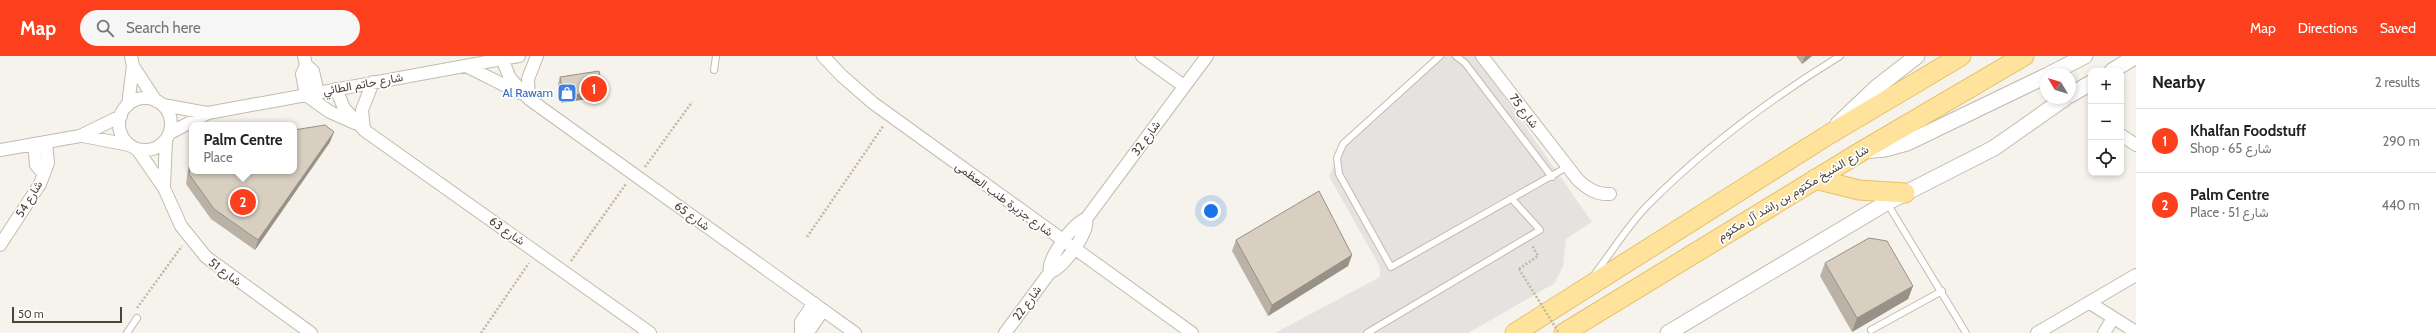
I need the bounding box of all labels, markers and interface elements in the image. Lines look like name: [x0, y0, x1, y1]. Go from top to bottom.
search box: [80, 10, 360, 46]
text: Map: [20, 17, 56, 40]
icon: search: [94, 17, 116, 39]
text: Search here: [126, 19, 201, 37]
text: Map: [2250, 19, 2276, 37]
text: Directions: [2298, 19, 2358, 37]
text: Saved: [2380, 19, 2416, 37]
north arrow: [2040, 68, 2076, 104]
map controls: [2088, 68, 2124, 176]
button: +: [2088, 68, 2124, 104]
street label: شارع حاتم الطائي: [322, 69, 405, 101]
text: Nearby: [2152, 72, 2205, 92]
pin: 1: [581, 74, 607, 104]
text: 2 results: [2375, 74, 2420, 90]
shop icon: Al Rawam: [556, 82, 578, 104]
place label: Al Rawam: [502, 85, 553, 100]
street label: شارع 75: [1505, 90, 1542, 132]
button: −: [2088, 104, 2124, 140]
street label: شارع 32: [1128, 117, 1165, 159]
popup: [189, 122, 297, 174]
text: Khalfan Foodstuff: [2190, 122, 2306, 140]
text: Palm Centre: [203, 131, 283, 149]
text: 1: [2163, 133, 2167, 149]
text: 290 m: [2382, 133, 2420, 149]
button: locate: [2088, 140, 2124, 176]
text: Shop · شارع 65: [2190, 140, 2271, 156]
street label: شارع الشيخ مكتوم بن راشد آل مكتوم: [1714, 141, 1872, 246]
text: Place: [203, 149, 233, 165]
street label: شارع جزيرة طنب العظمى: [951, 158, 1056, 241]
street label: شارع 54: [12, 178, 47, 221]
text: Palm Centre: [2190, 186, 2269, 204]
pin: 2: [230, 187, 256, 217]
text: 2: [2162, 197, 2168, 213]
text: 440 m: [2382, 197, 2420, 213]
street label: شارع 65: [670, 198, 713, 235]
your location: [1201, 201, 1221, 221]
text: Place · شارع 51: [2190, 204, 2268, 220]
street label: شارع 63: [485, 213, 528, 250]
street label: شارع 51: [205, 254, 245, 290]
street label: شارع 22: [1009, 282, 1046, 324]
scale bar: [12, 305, 122, 324]
text: 50 m: [18, 307, 44, 321]

